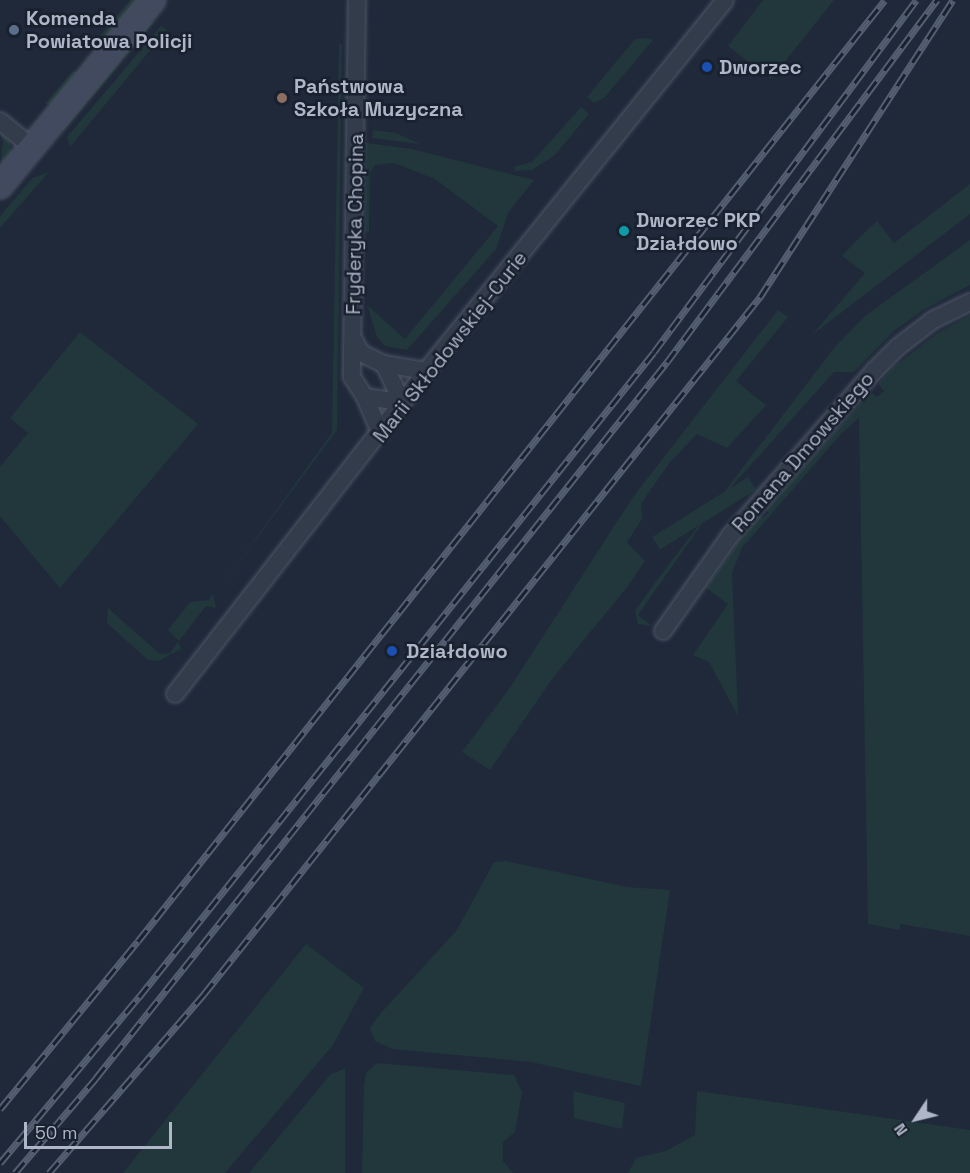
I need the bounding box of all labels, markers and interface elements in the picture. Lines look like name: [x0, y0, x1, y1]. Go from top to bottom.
place label: Komenda Powiatowa Policji: [26, 6, 192, 53]
marker: Komenda Powiatowa Policji: [7, 23, 21, 37]
place label: Dworzec: [719, 55, 802, 79]
marker: Dworzec: [700, 60, 714, 74]
place label: Państwowa Szkoła Muzyczna: [294, 74, 463, 121]
marker: Państwowa Szkoła Muzyczna: [275, 91, 289, 105]
street label: Fryderyka Chopina: [341, 133, 369, 315]
place label: Dworzec PKP Działdowo: [636, 208, 760, 255]
marker: Dworzec PKP Działdowo: [617, 224, 631, 238]
street label: Marii Skłodowskiej-Curie: [368, 247, 532, 447]
street label: Romana Dmowskiego: [727, 367, 879, 537]
place label: Działdowo: [406, 639, 508, 663]
marker: Działdowo: [383, 642, 401, 660]
north arrow: [886, 1089, 946, 1149]
scale bar: [27, 1110, 176, 1148]
text: N: [889, 1119, 913, 1140]
text: 50 m: [35, 1121, 77, 1144]

